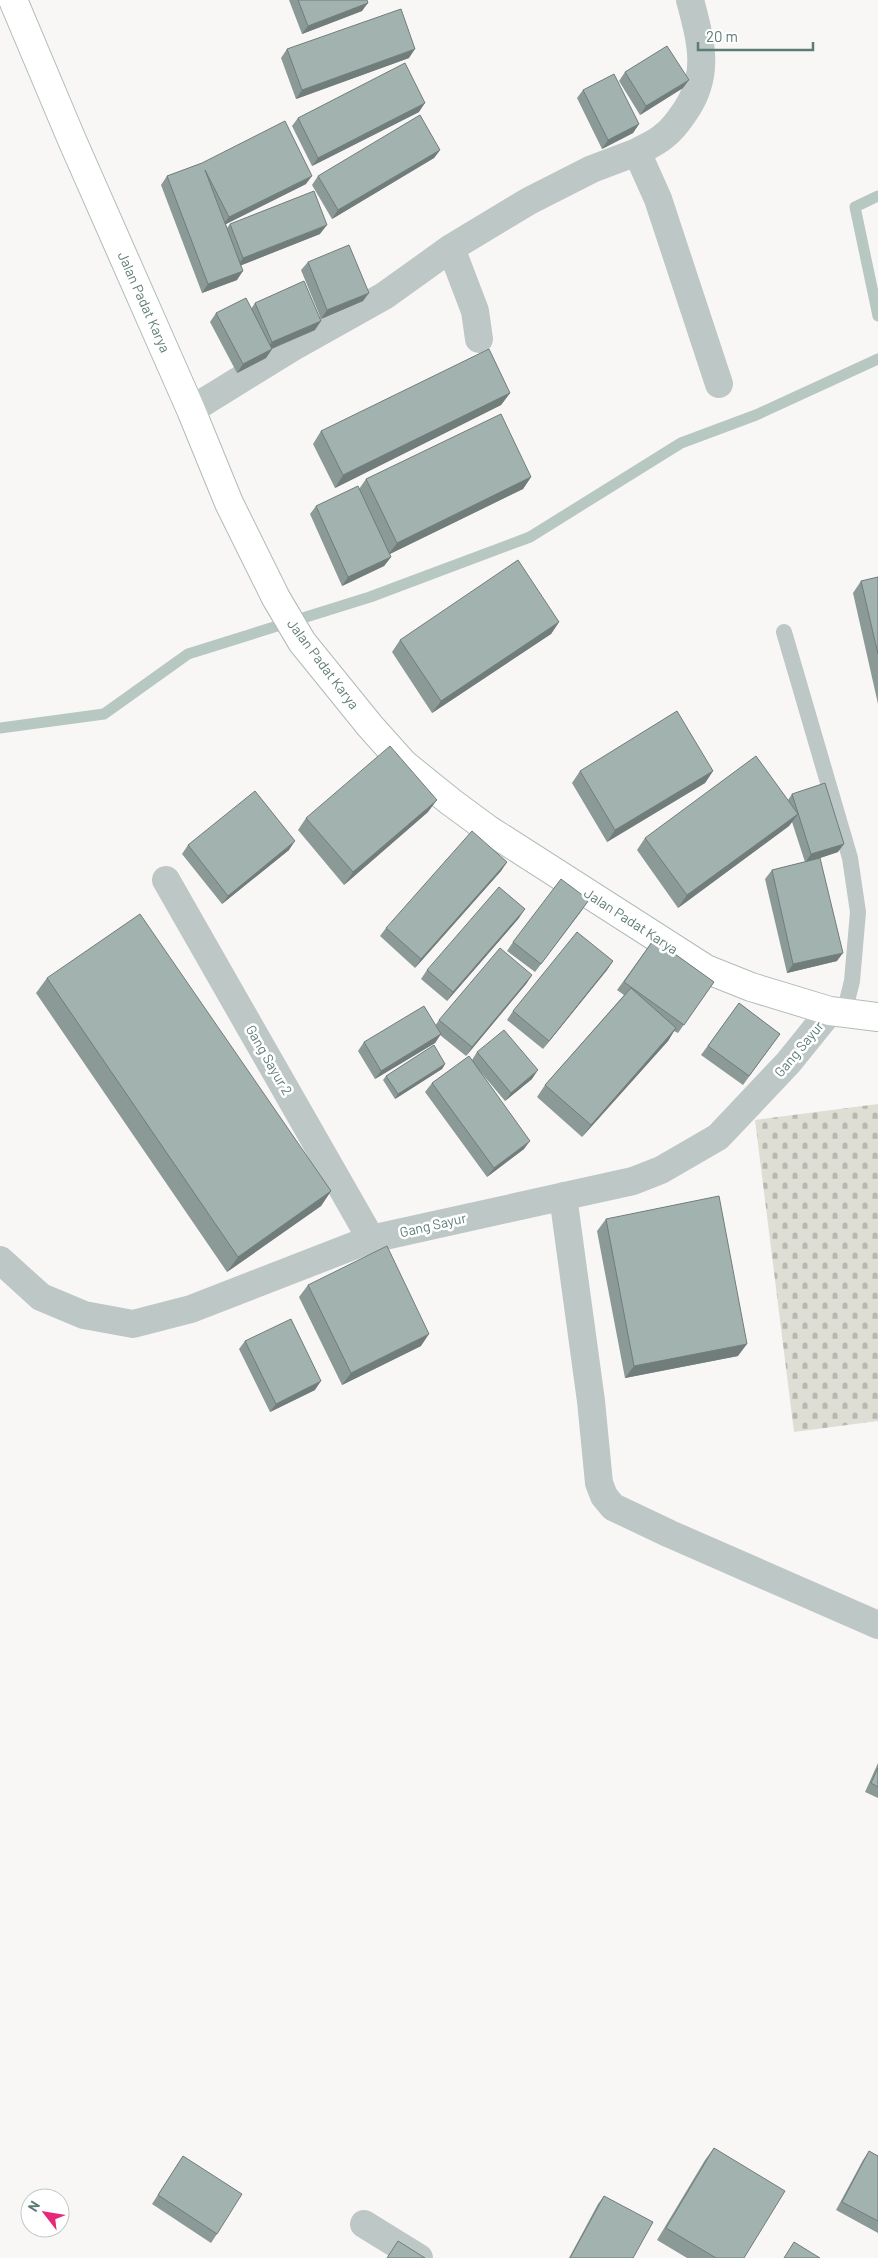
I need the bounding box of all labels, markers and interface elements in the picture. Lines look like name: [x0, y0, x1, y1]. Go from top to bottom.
scale bar: [698, 20, 813, 52]
text: 20 m: [706, 27, 738, 45]
street label: Jalan Padat Karya: [115, 249, 174, 355]
street label: Jalan Padat Karya: [284, 615, 363, 712]
street label: Jalan Padat Karya: [581, 884, 681, 957]
street label: Gang Sayur: [770, 1017, 827, 1080]
street label: Gang Sayur 2: [243, 1022, 296, 1098]
street label: Gang Sayur: [398, 1209, 468, 1240]
north arrow: [20, 2188, 70, 2238]
text: N: [24, 2198, 43, 2214]

